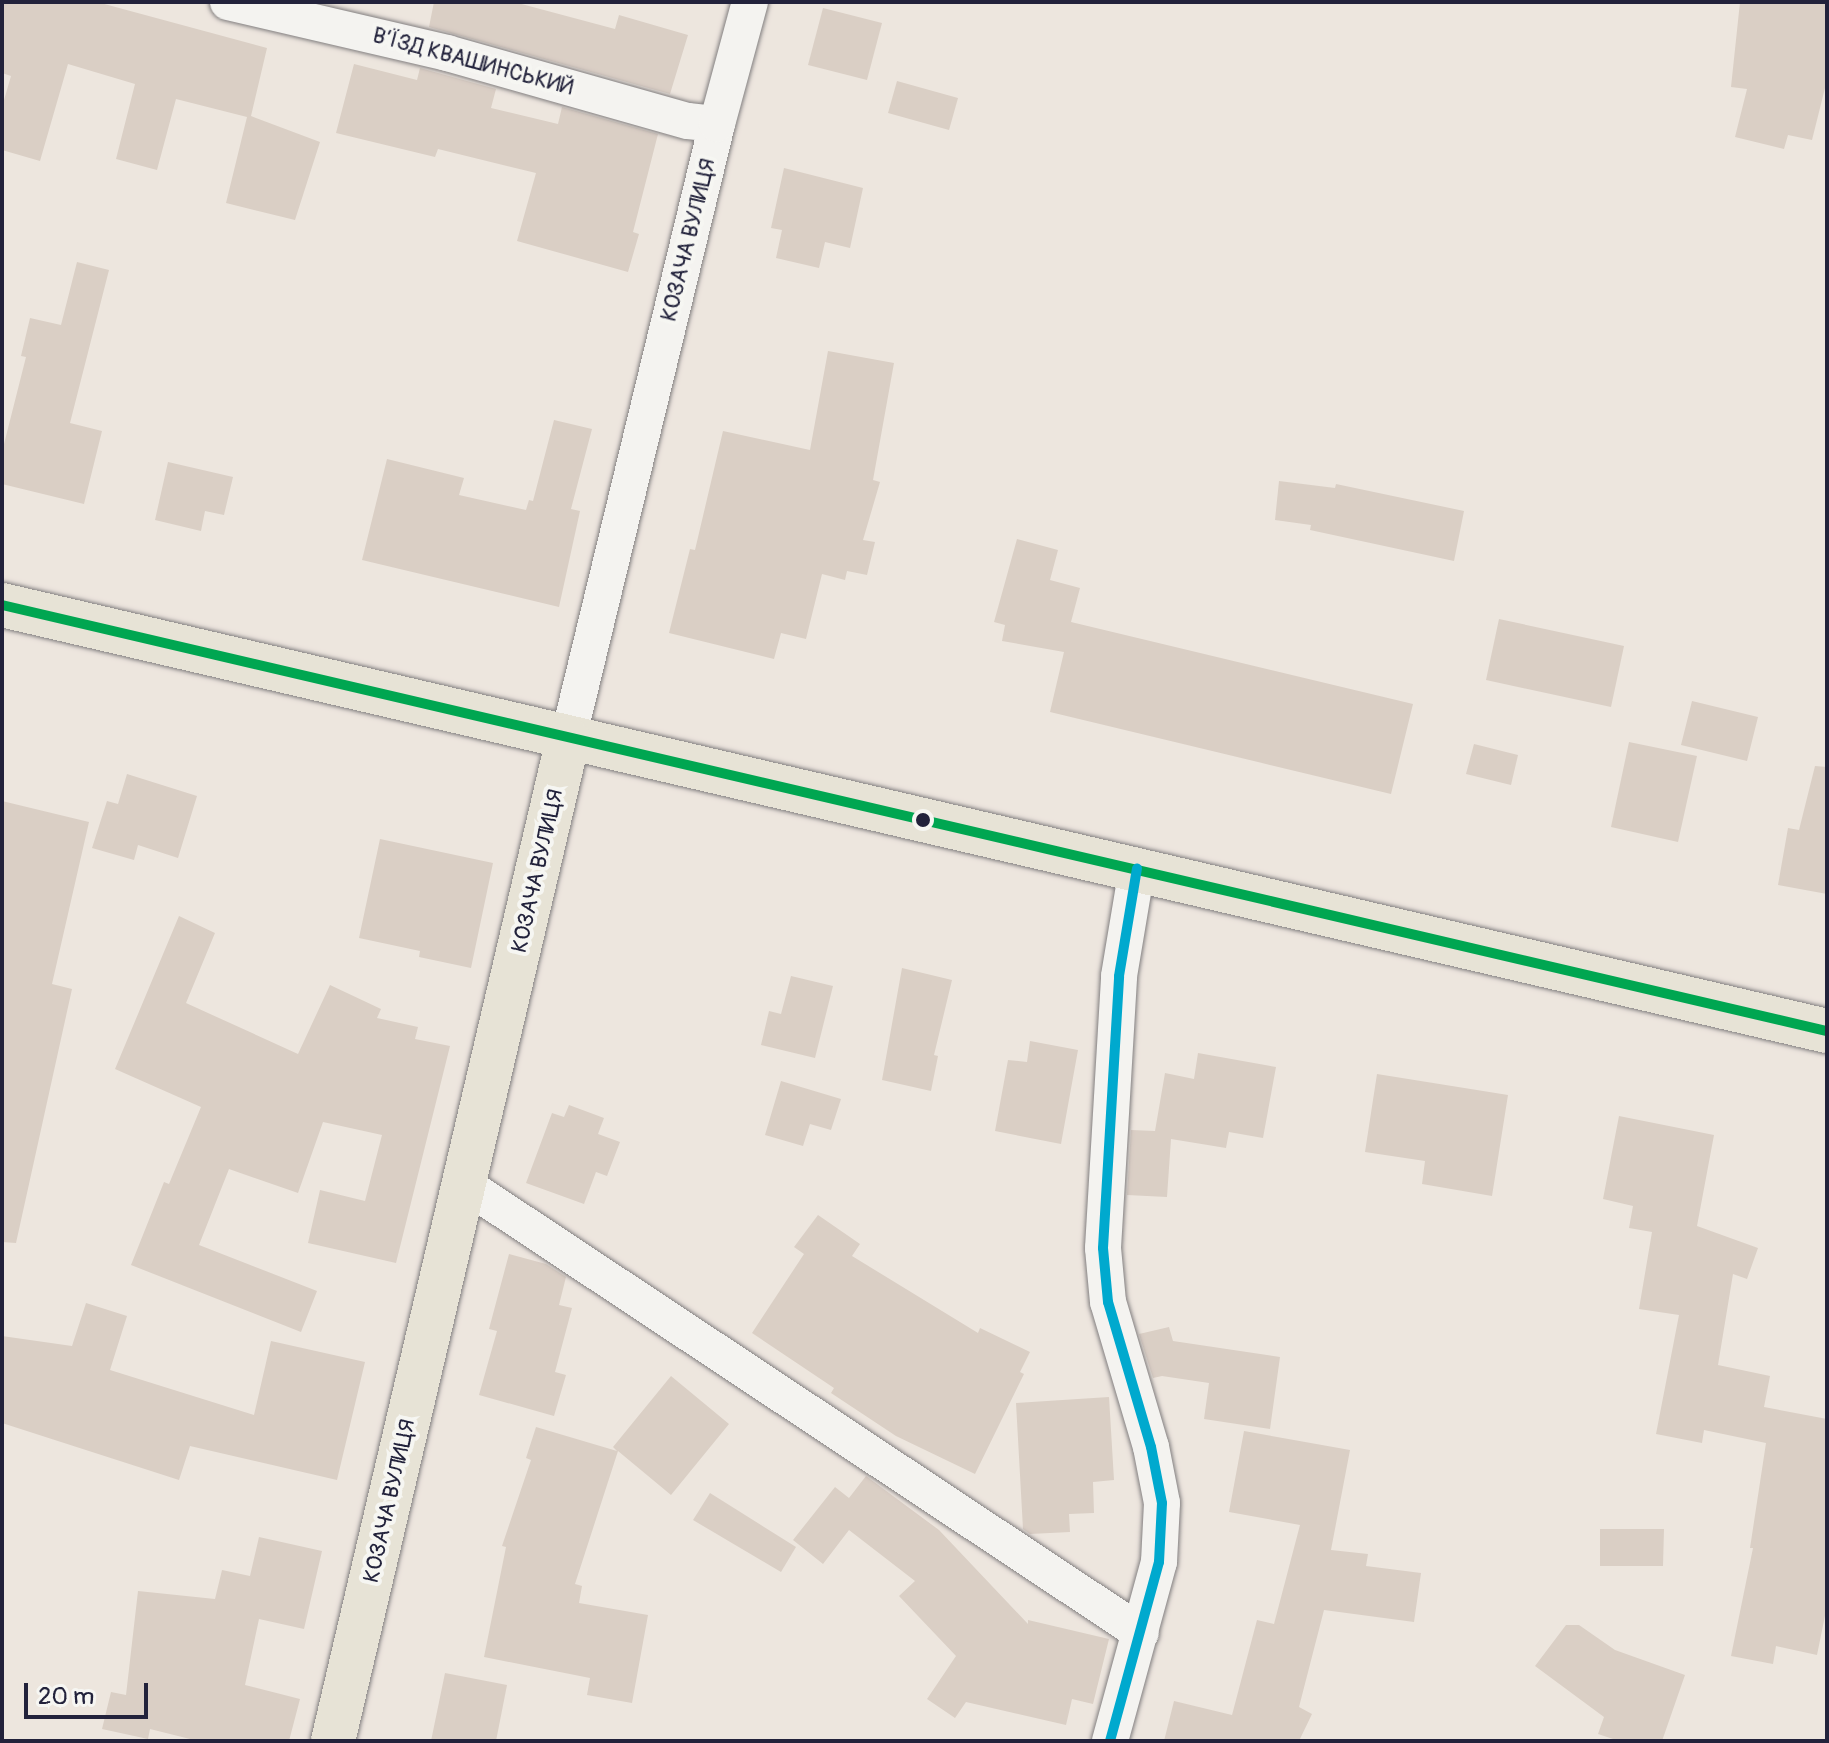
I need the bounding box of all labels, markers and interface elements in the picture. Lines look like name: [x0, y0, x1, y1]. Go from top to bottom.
street label: В’ЇЗД КВАШИНСЬКИЙ: [370, 22, 576, 102]
street label: КОЗАЧА ВУЛИЦЯ: [656, 156, 722, 324]
street label: КОЗАЧА ВУЛИЦЯ: [506, 787, 570, 955]
unlabelled marker: [915, 812, 931, 828]
street label: КОЗАЧА ВУЛИЦЯ: [358, 1417, 422, 1585]
scale bar: [28, 1667, 152, 1717]
text: 20 m: [38, 1682, 94, 1711]

